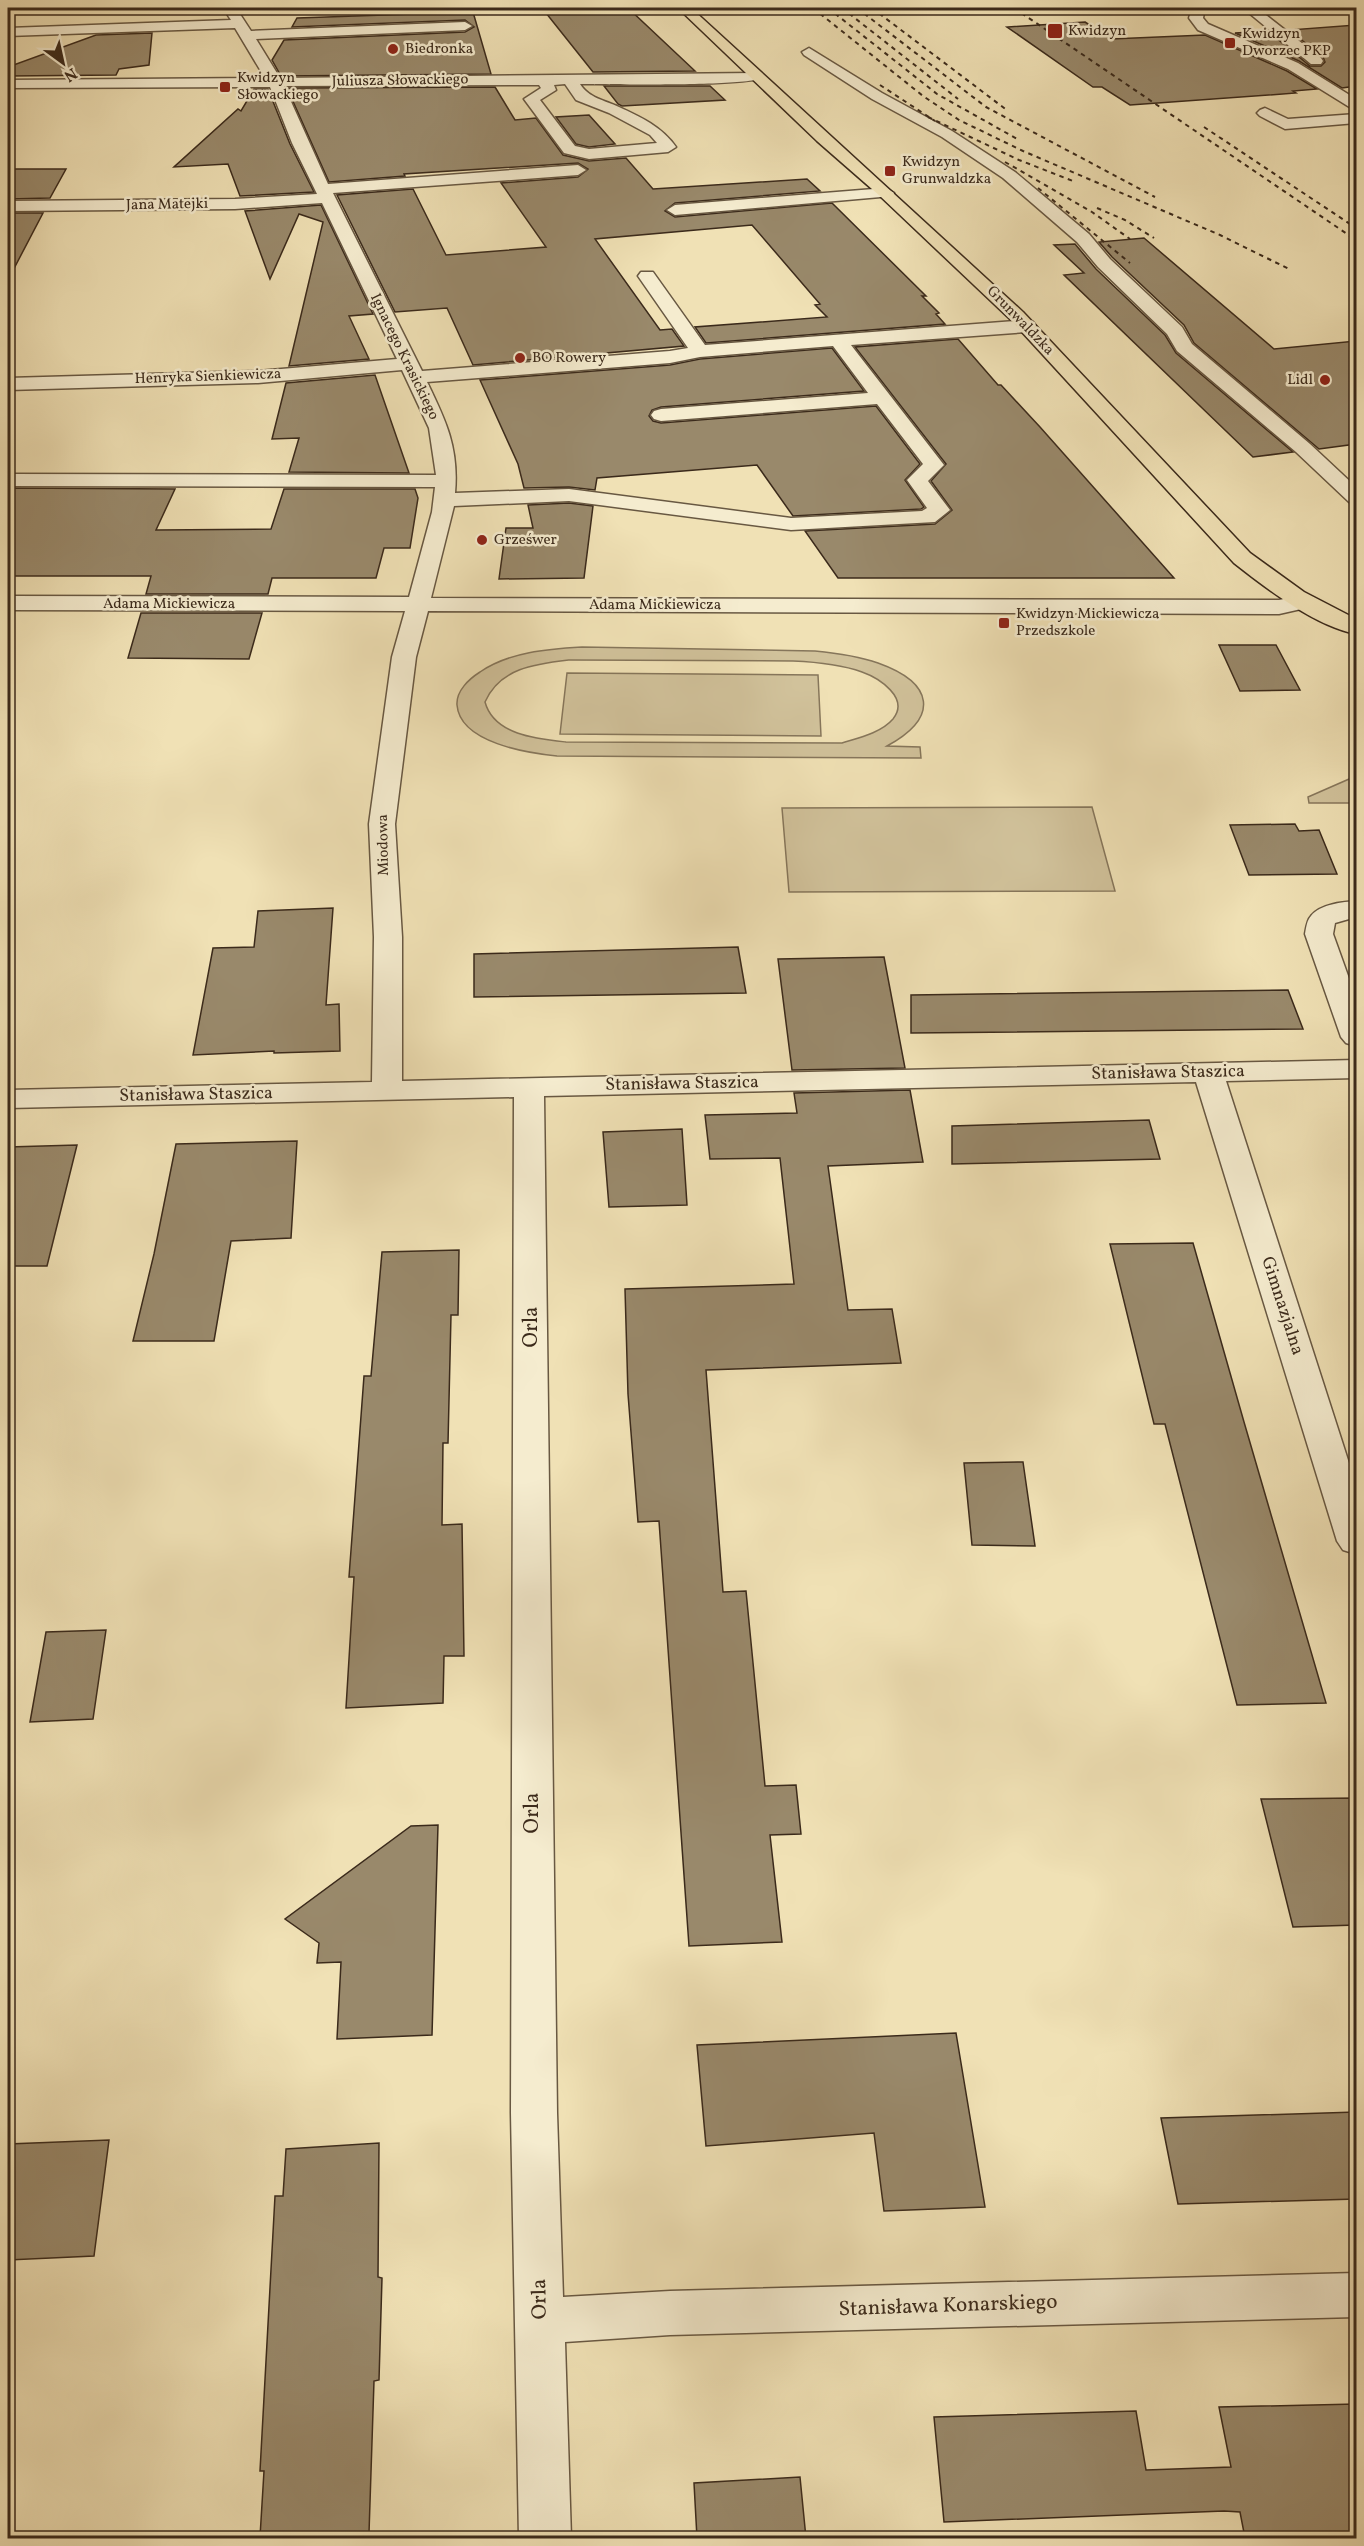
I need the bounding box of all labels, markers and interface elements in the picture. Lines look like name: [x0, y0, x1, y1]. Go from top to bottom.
place label: Kwidzyn: [1068, 21, 1126, 42]
marker: Kwidzyn: [1046, 22, 1064, 40]
place label: Kwidzyn Dworzec PKP: [1242, 24, 1331, 62]
north arrow: [33, 33, 93, 93]
marker: Kwidzyn Dworzec PKP: [1223, 36, 1237, 50]
place label: Biedronka: [405, 39, 473, 60]
marker: Biedronka: [386, 42, 400, 56]
text: N: [59, 62, 81, 86]
place label: Kwidzyn Słowackiego: [237, 68, 318, 106]
street label: Juliusza Słowackiego: [331, 69, 469, 93]
marker: Kwidzyn Słowackiego: [218, 80, 232, 94]
place label: Kwidzyn Grunwaldzka: [902, 152, 991, 190]
marker: Kwidzyn Grunwaldzka: [883, 164, 897, 178]
street label: Jana Matejki: [126, 194, 208, 216]
street label: Grunwaldzka: [981, 282, 1059, 360]
street label: Ignacego Krasickiego: [364, 290, 444, 424]
place label: BO Rowery: [532, 348, 606, 369]
marker: BO Rowery: [513, 351, 527, 365]
street label: Henryka Sienkiewicza: [134, 364, 282, 390]
place label: Lidl: [1287, 370, 1313, 391]
marker: Lidl: [1318, 373, 1332, 387]
place label: Grześwer: [494, 530, 557, 551]
marker: Grześwer: [475, 533, 489, 547]
street label: Adama Mickiewicza: [103, 594, 235, 615]
street label: Adama Mickiewicza: [589, 595, 721, 616]
place label: Kwidzyn Mickiewicza Przedszkole: [1016, 604, 1160, 642]
marker: Kwidzyn Mickiewicza Przedszkole: [997, 616, 1011, 630]
street label: Miodowa: [373, 814, 395, 876]
street label: Stanisława Staszica: [1091, 1059, 1245, 1087]
street label: Stanisława Staszica: [605, 1070, 759, 1098]
street label: Stanisława Staszica: [119, 1081, 273, 1109]
street label: Gimnazjalna: [1254, 1253, 1310, 1359]
street label: Orla: [517, 1307, 546, 1347]
street label: Orla: [518, 1793, 547, 1833]
street label: Orla: [525, 2278, 555, 2320]
street label: Stanisława Konarskiego: [838, 2288, 1058, 2324]

